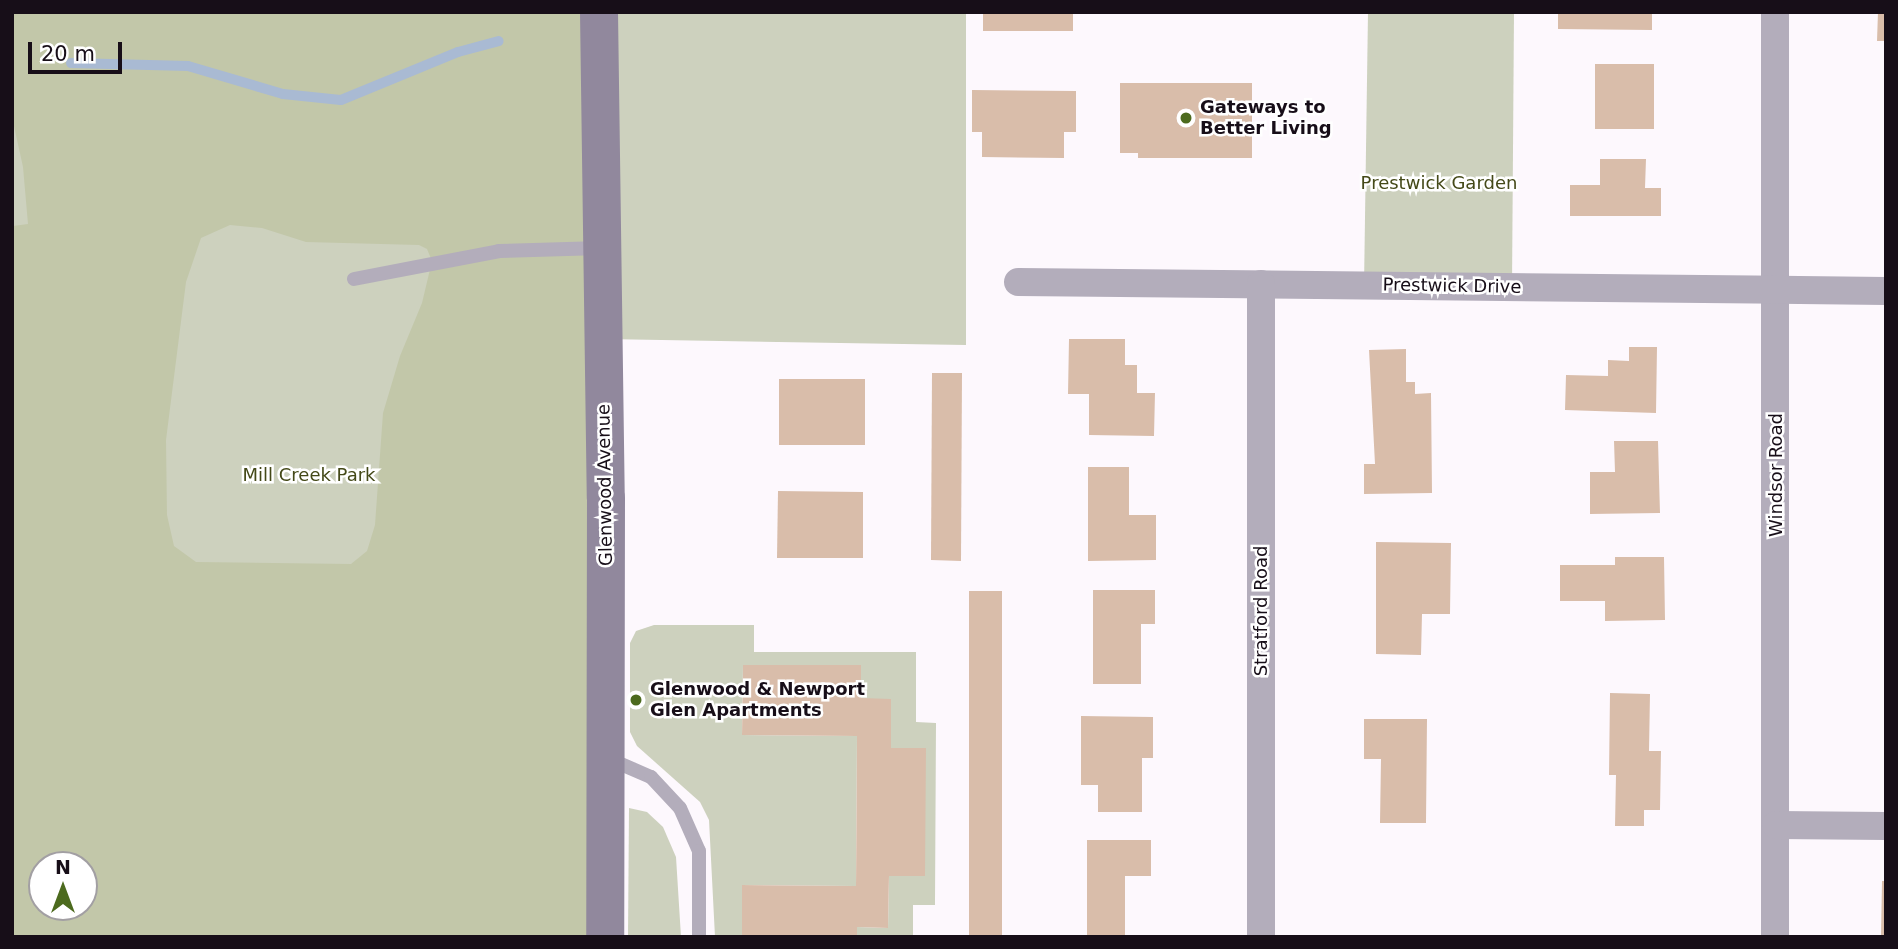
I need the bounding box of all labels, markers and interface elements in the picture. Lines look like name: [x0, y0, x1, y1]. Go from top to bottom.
scale bar: [32, 28, 126, 72]
text: 20 m: [41, 42, 95, 66]
place label: Gateways to Better Living: [1200, 97, 1332, 140]
marker: Gateways to Better Living: [1178, 110, 1194, 126]
park label: Prestwick Garden: [1361, 172, 1517, 194]
street label: Prestwick Drive: [1382, 274, 1522, 298]
street label: Glenwood Avenue: [593, 404, 617, 566]
street label: Windsor Road: [1765, 413, 1787, 537]
park label: Mill Creek Park: [242, 464, 376, 486]
street label: Stratford Road: [1250, 546, 1272, 676]
place label: Glenwood & Newport Glen Apartments: [650, 679, 865, 722]
marker: Glenwood & Newport Glen Apartments: [628, 692, 644, 708]
north arrow: [28, 851, 98, 921]
text: N: [55, 856, 71, 878]

